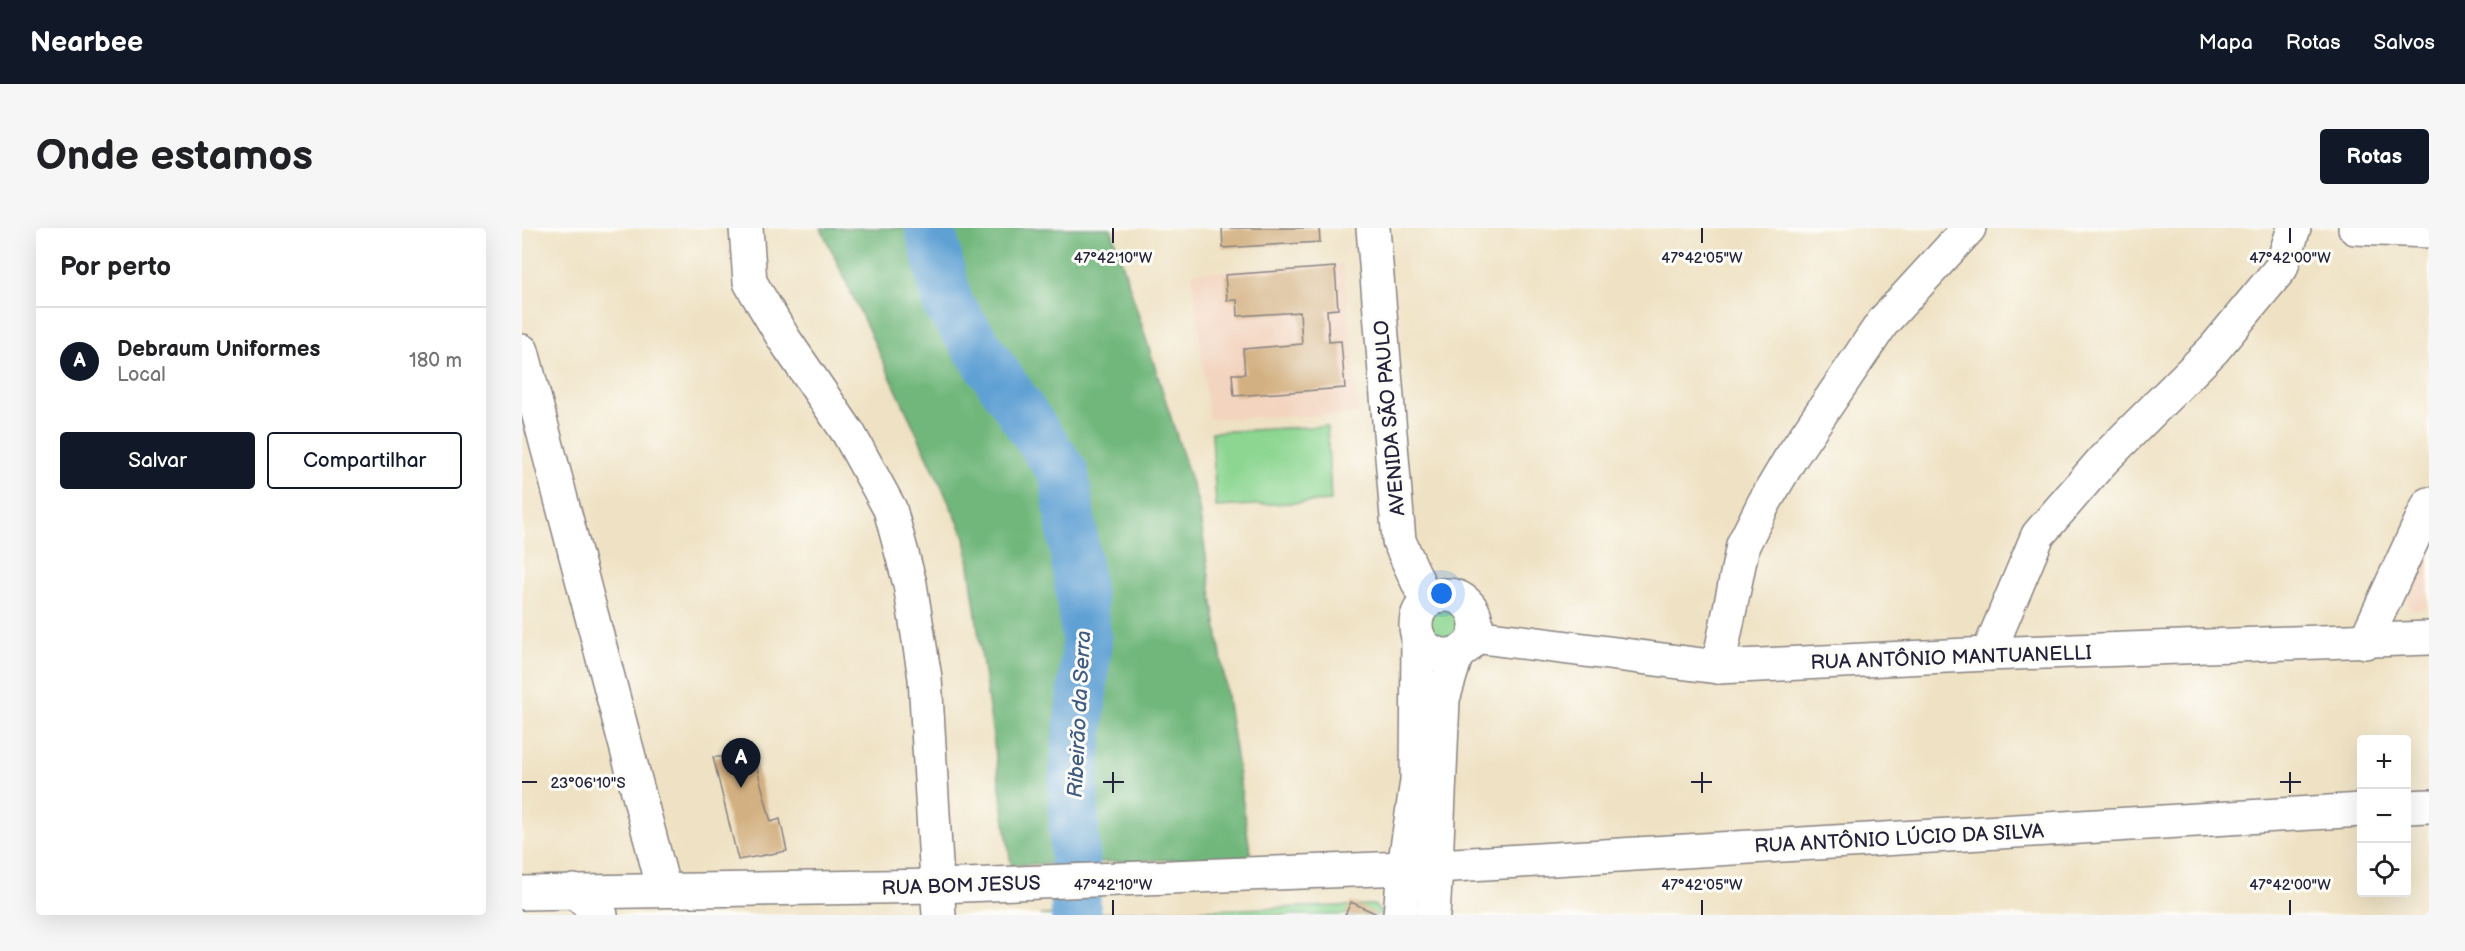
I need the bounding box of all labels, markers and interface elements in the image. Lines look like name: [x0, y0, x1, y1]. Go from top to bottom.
text: Nearbee: [30, 26, 143, 59]
text: Mapa: [2199, 30, 2253, 55]
text: Rotas: [2286, 30, 2341, 55]
text: Salvos: [2374, 30, 2435, 55]
button: Rotas: [2320, 129, 2429, 184]
text: Onde estamos: [36, 131, 313, 182]
text: 47°42'10"W: [1074, 249, 1153, 268]
text: 47°42'05"W: [1661, 249, 1743, 268]
text: 47°42'00"W: [2249, 249, 2331, 268]
text: Por perto: [60, 252, 171, 283]
street label: AVENIDA SÃO PAULO: [1369, 319, 1411, 517]
text: Debraum Uniformes: [117, 336, 320, 363]
text: A: [73, 349, 86, 373]
text: 180 m: [409, 349, 462, 373]
text: Local: [117, 363, 166, 387]
button: Salvar: [60, 432, 255, 489]
button: Compartilhar: [267, 432, 462, 489]
your location: [1427, 579, 1456, 608]
water label: Ribeirão da Serra: [1063, 630, 1096, 798]
street label: RUA ANTÔNIO MANTUANELLI: [1810, 640, 2092, 675]
map controls: [2357, 735, 2411, 897]
button: +: [2357, 735, 2411, 789]
pin: A: [722, 738, 760, 788]
text: 23°06'10"S: [550, 774, 626, 793]
button: −: [2357, 789, 2411, 843]
street label: RUA ANTÔNIO LÚCIO DA SILVA: [1754, 818, 2045, 859]
button: locate: [2357, 843, 2411, 897]
street label: RUA BOM JESUS: [881, 871, 1041, 901]
text: 47°42'10"W: [1074, 876, 1153, 895]
text: 47°42'05"W: [1661, 876, 1743, 895]
text: 47°42'00"W: [2249, 876, 2331, 895]

